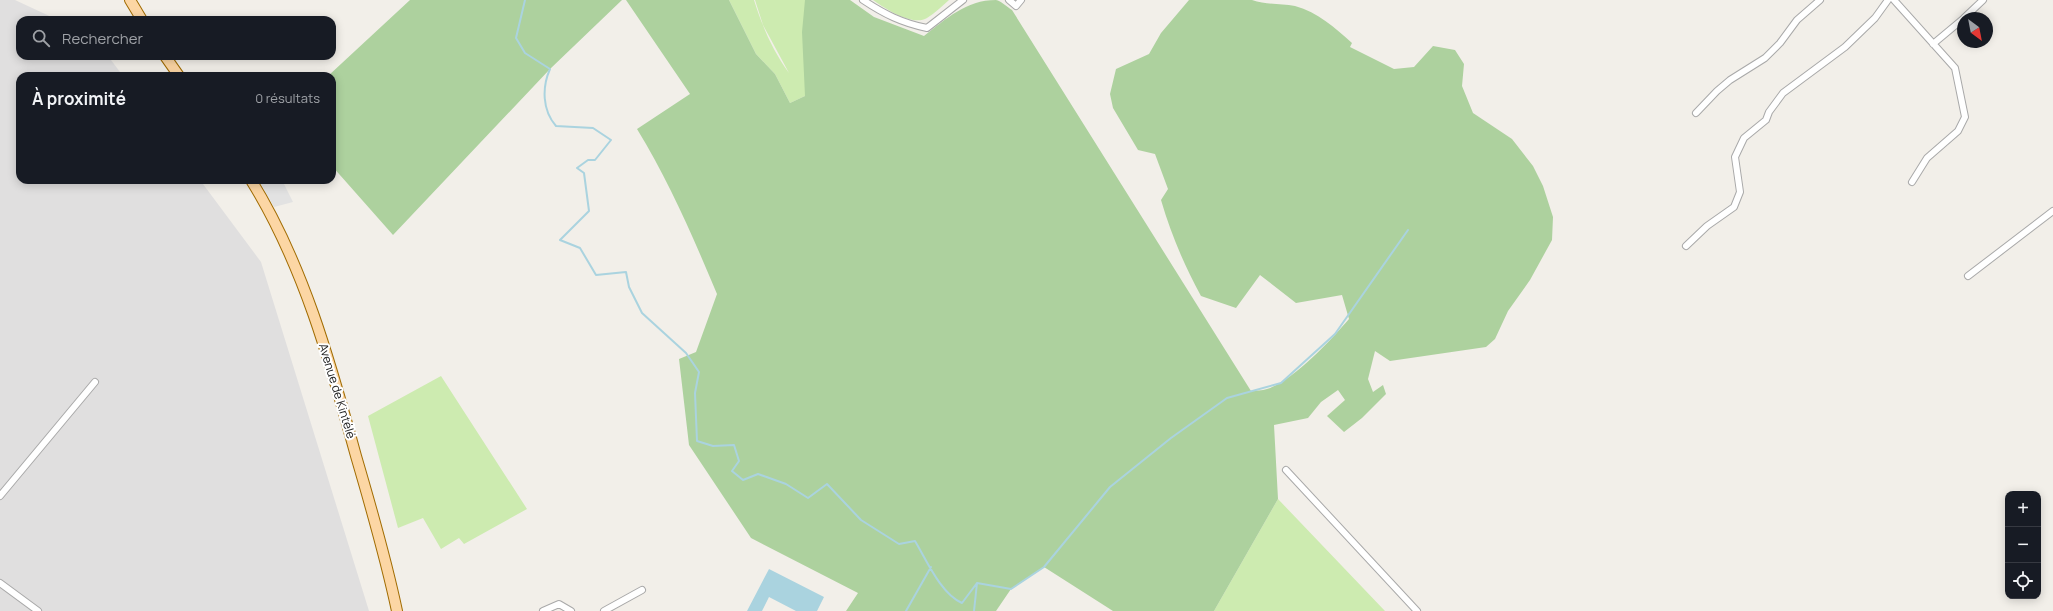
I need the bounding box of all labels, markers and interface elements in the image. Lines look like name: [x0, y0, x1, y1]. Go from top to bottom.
north arrow: [1957, 12, 1993, 48]
search box: [16, 16, 336, 60]
icon: search: [30, 27, 52, 49]
text: Rechercher: [62, 28, 143, 49]
text: À proximité: [32, 87, 126, 110]
text: 0 résultats: [255, 89, 320, 107]
street label: Avenue de Kintélé: [315, 341, 360, 441]
map controls: [2005, 491, 2041, 599]
button: +: [2005, 491, 2041, 527]
button: −: [2005, 527, 2041, 563]
button: locate: [2005, 563, 2041, 599]

